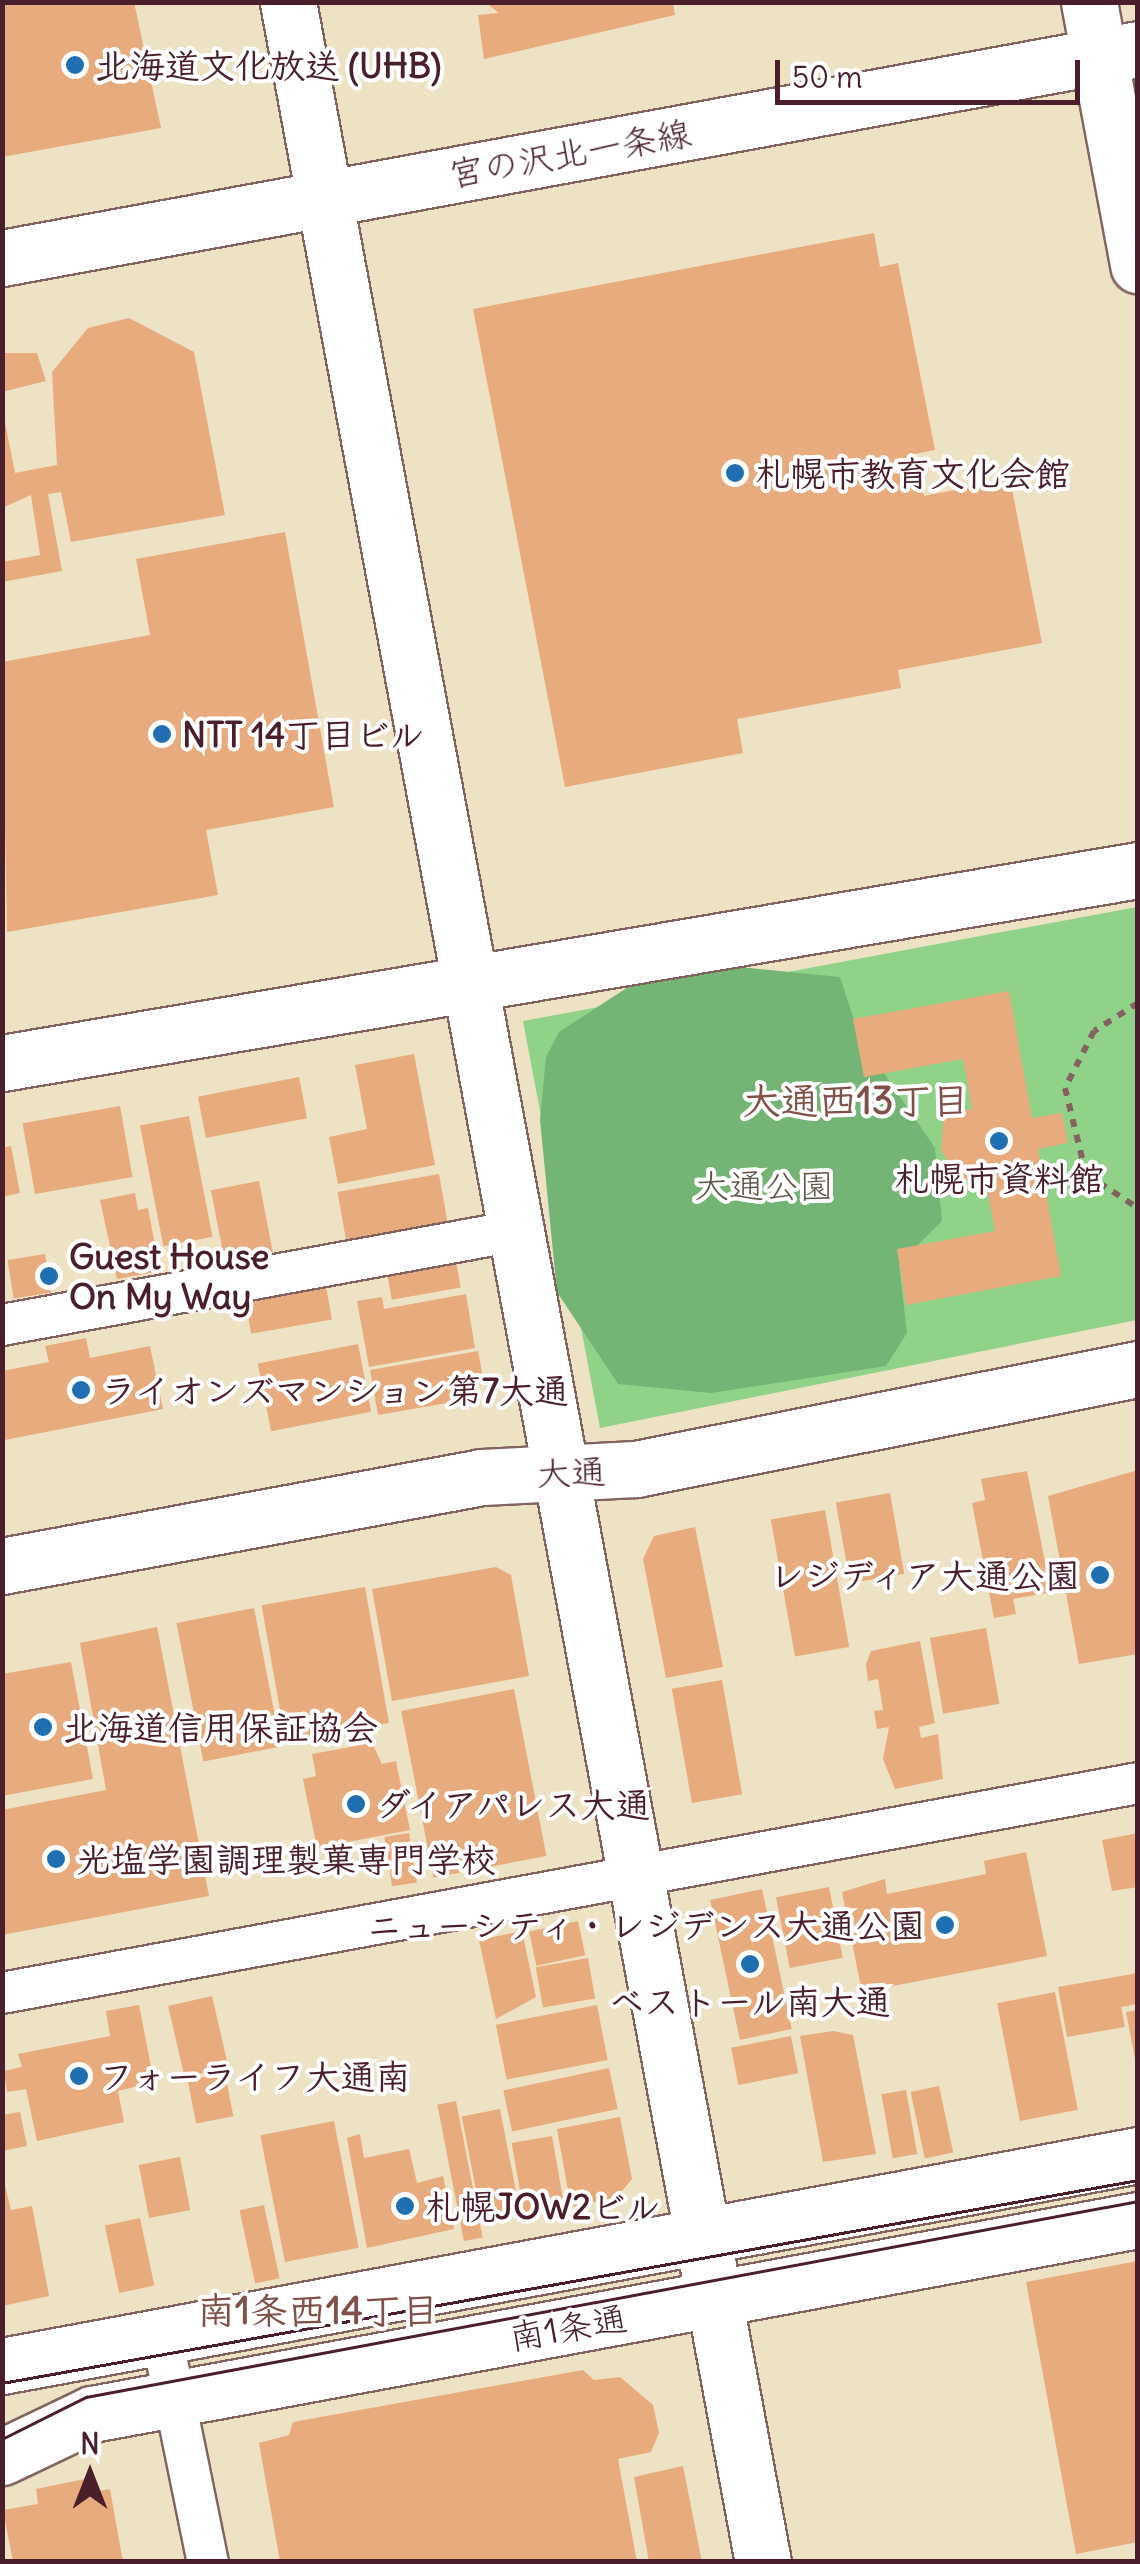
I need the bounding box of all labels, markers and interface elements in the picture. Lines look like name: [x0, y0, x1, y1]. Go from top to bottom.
scale bar: [780, 40, 1085, 102]
place label: 北海道文化放送 (UHB): [95, 44, 441, 86]
marker: 北海道文化放送 (UHB): [64, 54, 86, 76]
text: 50 m: [792, 58, 862, 96]
street label: 宮の沢北一条線: [446, 111, 694, 195]
place label: 札幌市教育文化会館: [755, 452, 1070, 494]
marker: 札幌市教育文化会館: [724, 462, 746, 484]
place label: NTT 14丁目ビル: [182, 713, 425, 755]
marker: NTT 14丁目ビル: [151, 723, 173, 745]
district label: 大通西13丁目: [743, 1078, 969, 1124]
marker: 札幌市資料館: [988, 1130, 1010, 1152]
place label: 札幌市資料館: [894, 1157, 1104, 1199]
park label: 大通公園: [694, 1164, 834, 1206]
place label: Guest House On My Way: [69, 1235, 269, 1317]
marker: Guest House On My Way: [38, 1265, 60, 1287]
place label: ライオンズマンション第7大通: [101, 1369, 573, 1411]
marker: ライオンズマンション第7大通: [70, 1379, 92, 1401]
street label: 大通: [535, 1450, 607, 1494]
place label: レジディア大通公園: [765, 1554, 1080, 1596]
marker: レジディア大通公園: [1089, 1564, 1111, 1586]
place label: 北海道信用保証協会: [63, 1706, 378, 1748]
marker: 北海道信用保証協会: [32, 1716, 54, 1738]
place label: ダイアパレス大通: [376, 1783, 656, 1825]
marker: ダイアパレス大通: [345, 1793, 367, 1815]
place label: 光塩学園調理製菓専門学校: [76, 1838, 496, 1880]
marker: 光塩学園調理製菓専門学校: [45, 1848, 67, 1870]
place label: ニューシティ・レジデンス大通公園: [366, 1904, 925, 1946]
marker: ニューシティ・レジデンス大通公園: [934, 1914, 956, 1936]
marker: ベストール南大通: [739, 1953, 761, 1975]
place label: ベストール南大通: [610, 1980, 890, 2022]
place label: フォーライフ大通南: [99, 2055, 414, 2097]
marker: フォーライフ大通南: [68, 2065, 90, 2087]
place label: 札幌JOW2ビル: [425, 2185, 661, 2227]
marker: 札幌JOW2ビル: [394, 2195, 416, 2217]
district label: 南1条西14丁目: [197, 2288, 439, 2334]
street label: 南1条通: [506, 2296, 630, 2358]
north arrow: [40, 2424, 140, 2524]
text: N: [80, 2426, 100, 2462]

